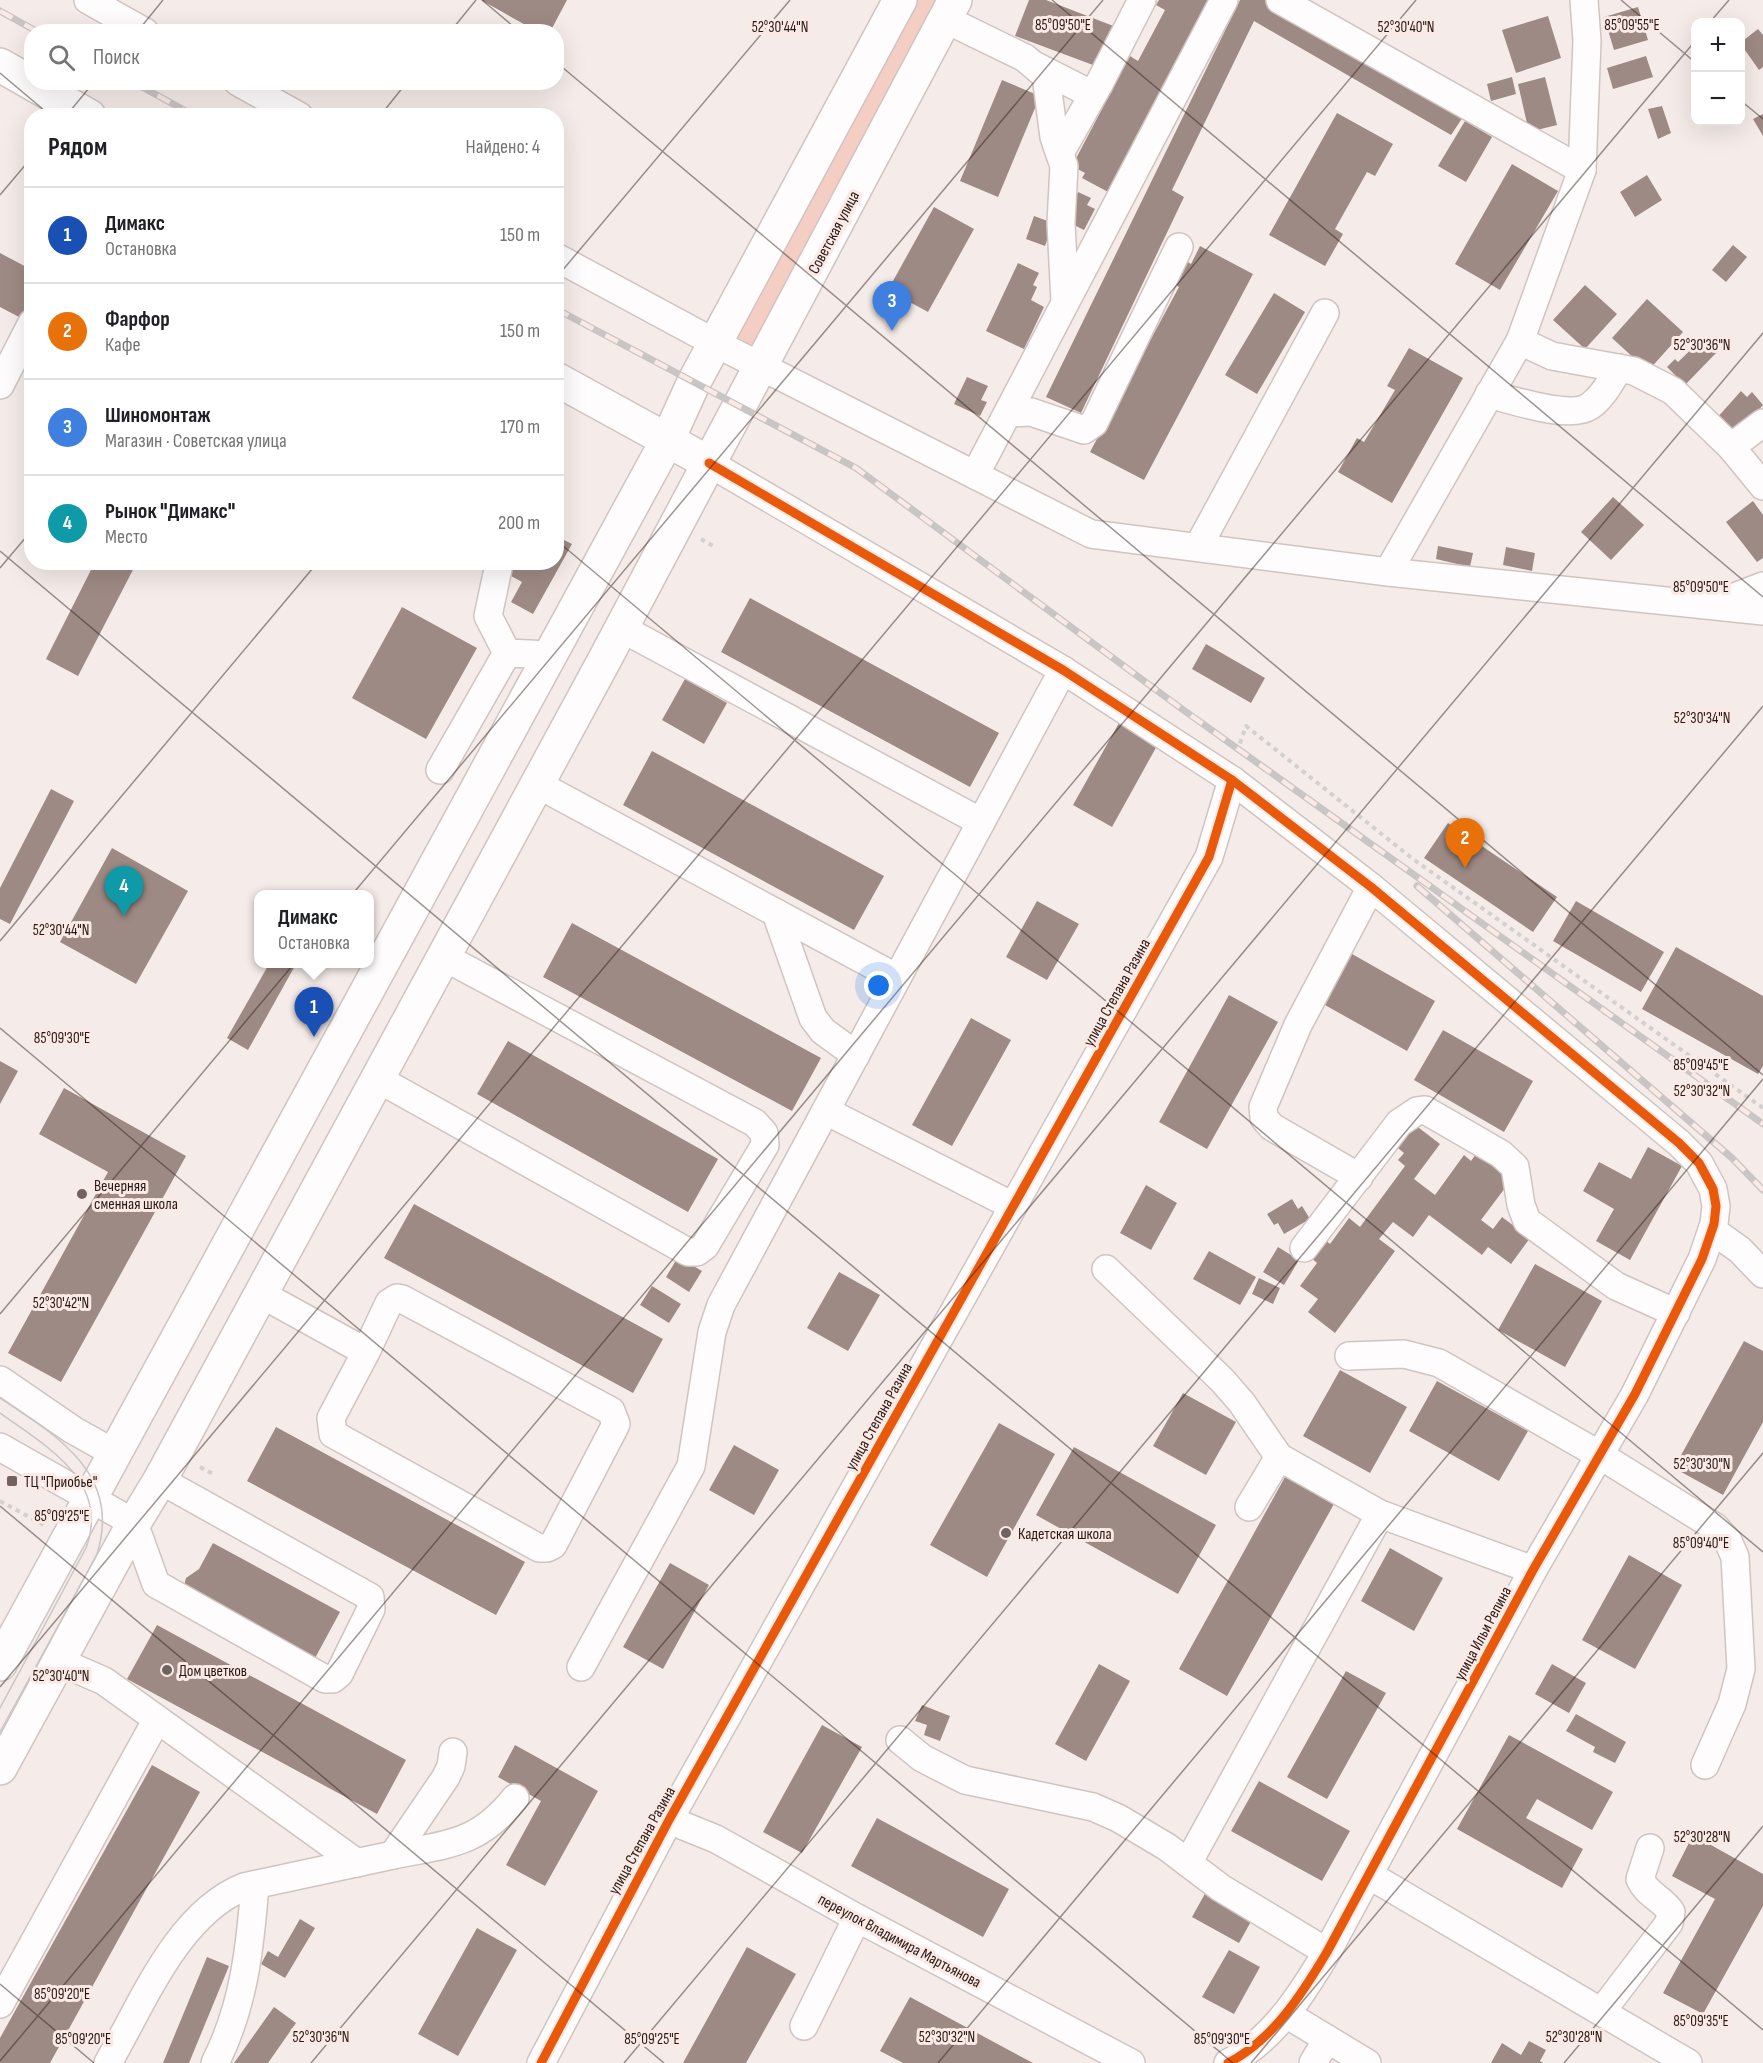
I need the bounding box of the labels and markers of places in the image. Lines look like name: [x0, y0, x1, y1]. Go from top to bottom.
pin: 3: [872, 282, 912, 331]
pin: 2: [1446, 818, 1484, 868]
pin: 4: [104, 866, 144, 916]
pin: 1: [294, 988, 334, 1037]
place label: Вечерняя сменная школа: [94, 1177, 178, 1214]
marker: Вечерняя сменная школа: [75, 1187, 89, 1201]
place label: ТЦ "Приобье": [24, 1473, 97, 1492]
marker: ТЦ "Приобье": [5, 1474, 19, 1488]
place label: Кадетская школа: [1018, 1525, 1112, 1544]
marker: Кадетская школа: [999, 1526, 1013, 1540]
place label: Дом цветков: [179, 1662, 247, 1681]
marker: Дом цветков: [160, 1663, 174, 1677]

